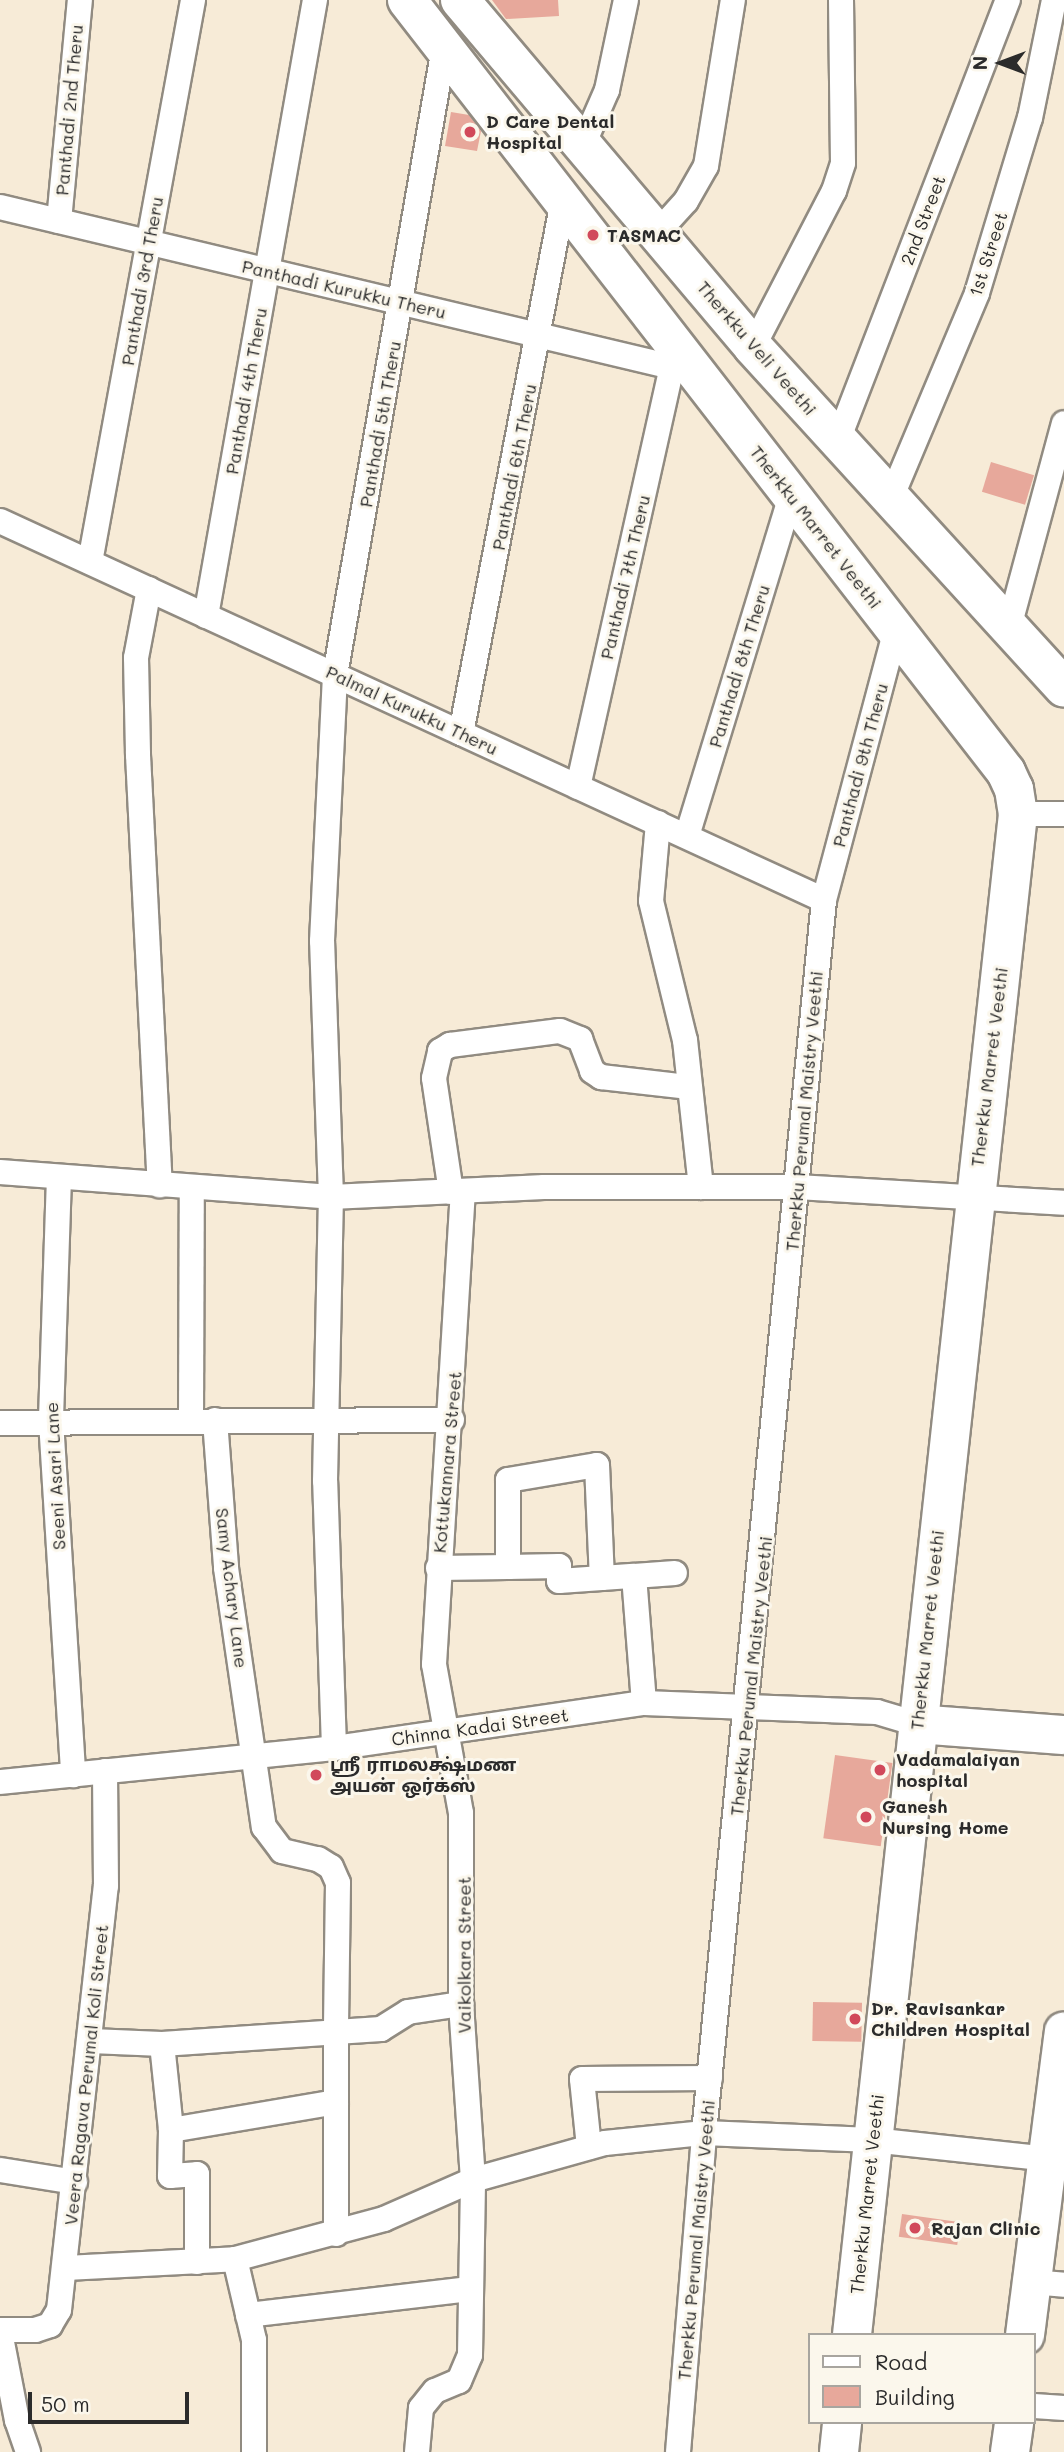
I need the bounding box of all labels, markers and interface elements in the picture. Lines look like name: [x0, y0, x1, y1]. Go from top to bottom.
street label: Panthadi 2nd Theru: [51, 24, 87, 196]
north arrow: [966, 28, 1036, 98]
text: N: [967, 56, 992, 70]
place label: D Care Dental Hospital: [486, 111, 614, 154]
marker: D Care Dental Hospital: [460, 122, 480, 142]
street label: 2nd Street: [896, 172, 950, 268]
street label: Panthadi 3rd Theru: [117, 195, 167, 367]
street label: 1st Street: [964, 209, 1012, 299]
place label: TASMAC: [607, 224, 681, 246]
marker: TASMAC: [585, 227, 601, 243]
street label: Panthadi Kurukku Theru: [240, 255, 448, 323]
street label: Therkku Veli Veethi: [693, 276, 821, 420]
street label: Panthadi 4th Theru: [221, 306, 271, 476]
street label: Panthadi 5th Theru: [355, 339, 405, 509]
street label: Panthadi 6th Theru: [487, 382, 541, 552]
street label: Therkku Marret Veethi: [746, 441, 886, 613]
street label: Panthadi 7th Theru: [596, 493, 654, 661]
street label: Panthadi 8th Theru: [704, 582, 774, 750]
street label: Palmal Kurukku Theru: [323, 661, 501, 759]
street label: Panthadi 9th Theru: [828, 681, 892, 849]
street label: Therkku Marret Veethi: [966, 966, 1012, 1168]
street label: Therkku Perumal Maistry Veethi: [781, 970, 827, 1252]
street label: Kottukannara Street: [428, 1370, 466, 1554]
street label: Seeni Asari Lane: [40, 1401, 70, 1551]
street label: Samy Achary Lane: [211, 1507, 253, 1669]
street label: Therkku Marret Veethi: [906, 1529, 948, 1731]
street label: Therkku Perumal Maistry Veethi: [726, 1535, 776, 1817]
street label: Chinna Kadai Street: [390, 1704, 570, 1750]
place label: Vadamalaiyan hospital: [896, 1749, 1020, 1792]
place label: ஶ்ரீ ராமலக்ஷ்மண அயன் ஒர்க்ஸ்: [330, 1754, 516, 1796]
marker: Vadamalaiyan hospital: [870, 1760, 890, 1780]
marker: ஶ்ரீ ராமலக்ஷ்மண அயன் ஒர்க்ஸ்: [308, 1767, 324, 1783]
place label: Ganesh Nursing Home: [882, 1796, 1008, 1839]
marker: Ganesh Nursing Home: [856, 1807, 876, 1827]
street label: Vaikolkara Street: [453, 1876, 475, 2034]
street label: Veera Ragava Perumal Koli Street: [59, 1924, 113, 2226]
place label: Dr. Ravisankar Children Hospital: [871, 1998, 1030, 2040]
marker: Dr. Ravisankar Children Hospital: [845, 2009, 865, 2029]
street label: Therkku Marret Veethi: [846, 2093, 888, 2295]
street label: Therkku Perumal Maistry Veethi: [673, 2099, 719, 2381]
place label: Rajan Clinic: [931, 2217, 1041, 2239]
marker: Rajan Clinic: [905, 2218, 925, 2238]
legend: [808, 2333, 1036, 2424]
text: Road: [875, 2348, 927, 2375]
scale bar: [32, 2378, 192, 2422]
text: Building: [875, 2383, 955, 2410]
text: 50 m: [41, 2390, 90, 2417]

